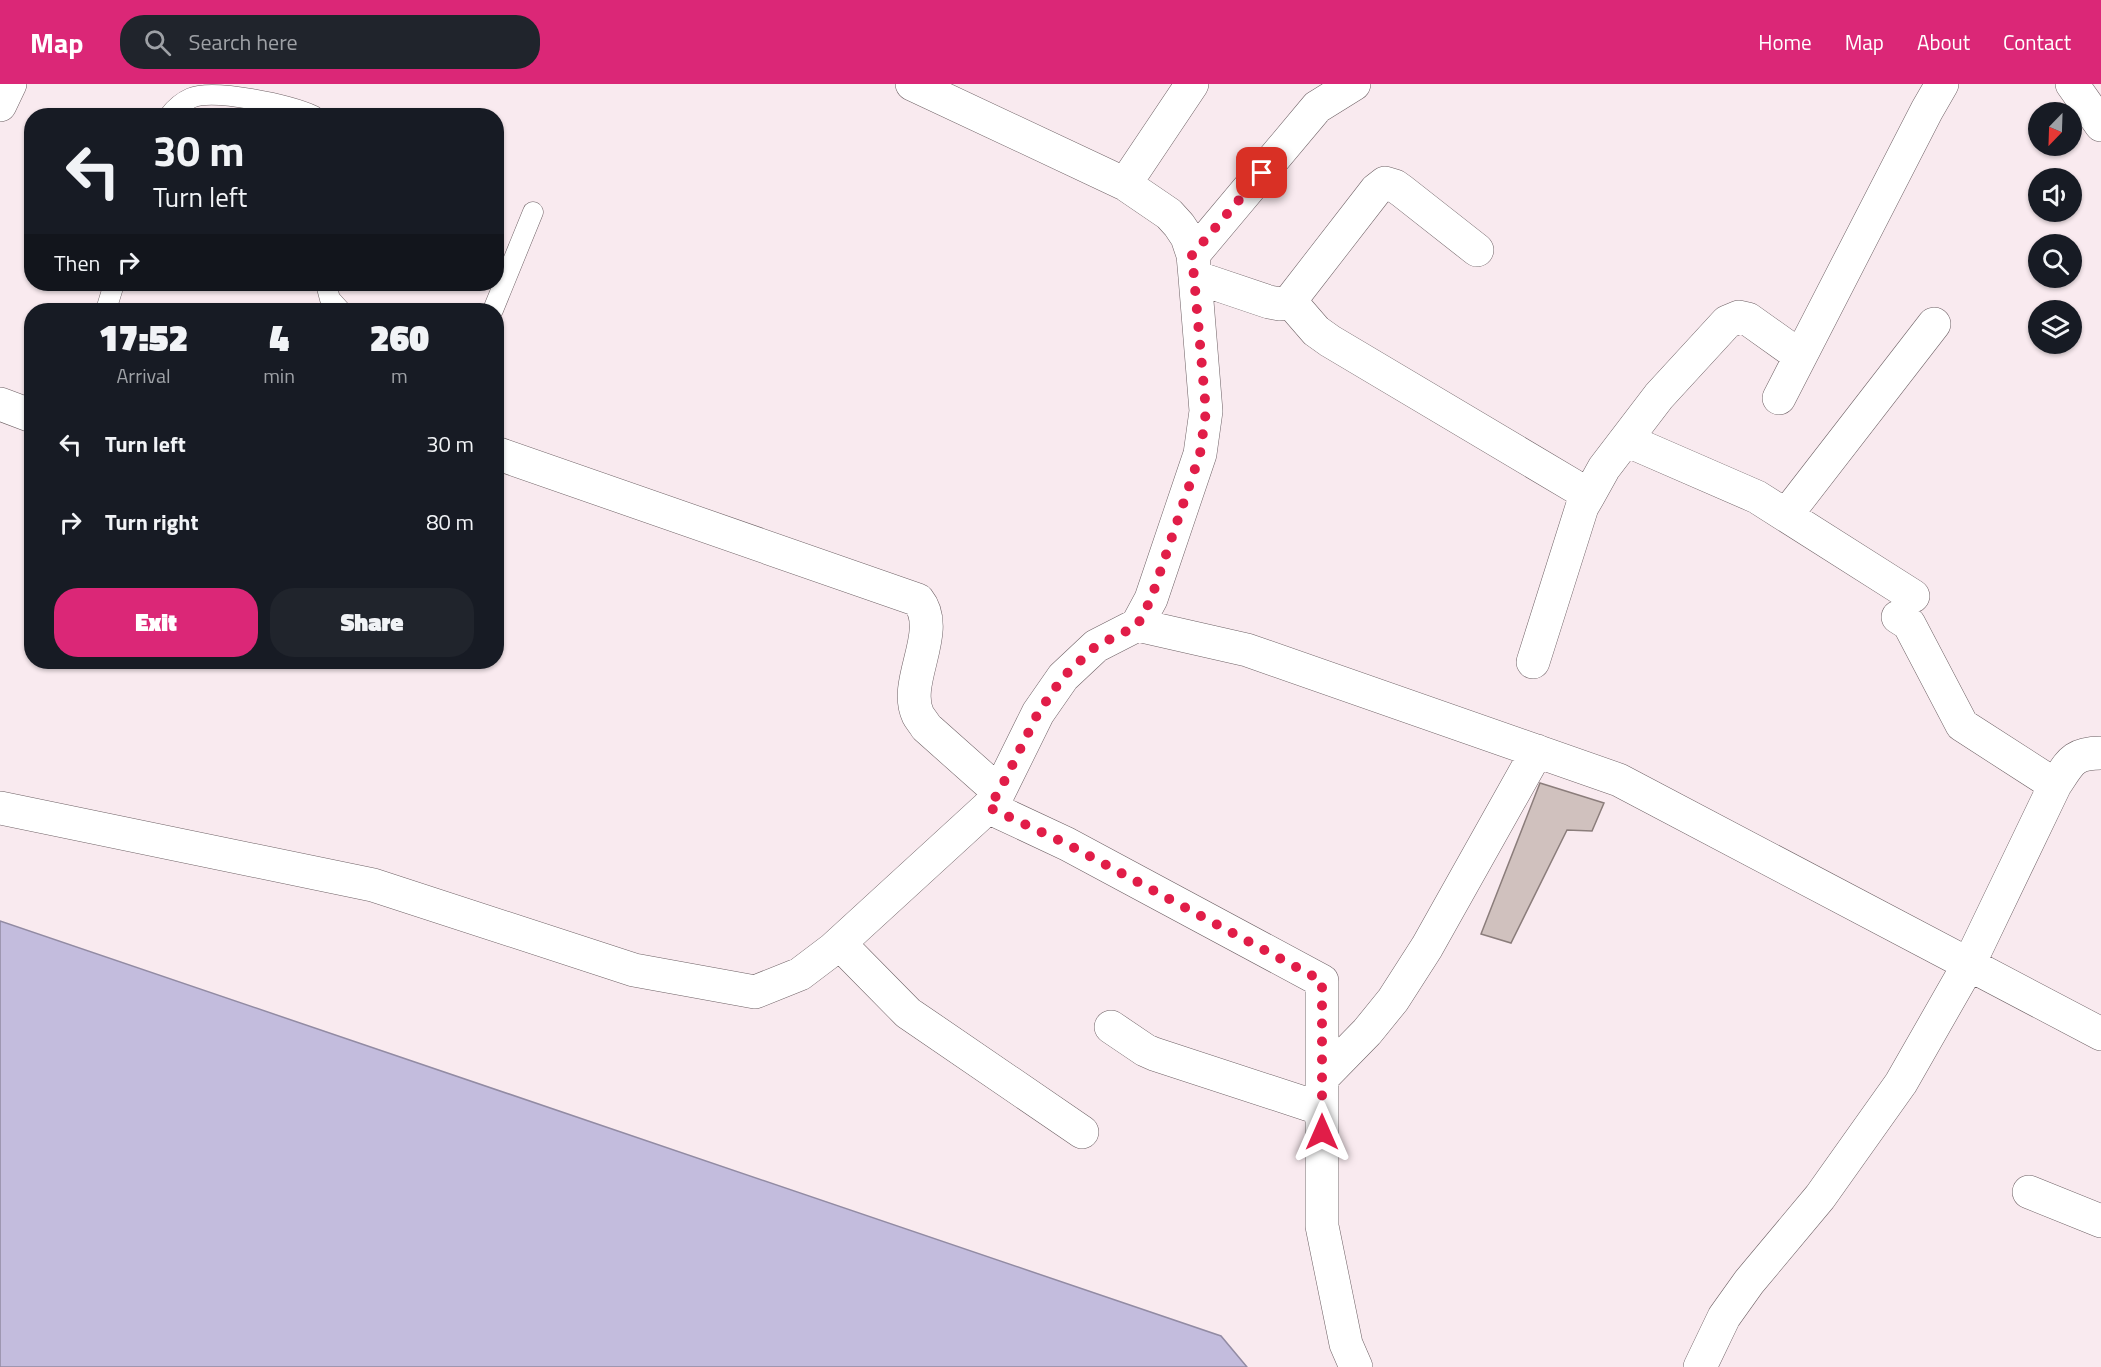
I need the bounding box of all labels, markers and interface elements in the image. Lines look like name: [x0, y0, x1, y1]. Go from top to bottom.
search box: [120, 15, 540, 69]
text: Map: [30, 21, 84, 64]
text: Search here: [189, 25, 298, 59]
icon: search: [141, 26, 174, 59]
text: Home: [1758, 26, 1812, 58]
text: Map: [1845, 26, 1884, 58]
text: About: [1917, 26, 1970, 58]
text: Contact: [2003, 26, 2071, 58]
north arrow: [2028, 102, 2082, 156]
map controls: [2028, 102, 2082, 354]
text: 30 m: [153, 118, 245, 182]
icon: left: [54, 132, 132, 210]
pin: [1236, 147, 1287, 198]
icon: arrive: [1245, 156, 1278, 189]
button: sound: [2028, 168, 2082, 222]
text: Turn left: [153, 176, 247, 217]
button: search: [2028, 234, 2082, 288]
text: Then: [54, 246, 100, 280]
icon: right: [112, 246, 145, 279]
button: layers: [2028, 300, 2082, 354]
text: 17:52: [99, 310, 188, 365]
text: 4: [269, 310, 289, 365]
text: 260: [370, 310, 429, 365]
text: Arrival: [116, 360, 171, 391]
text: min: [263, 360, 295, 391]
text: m: [391, 360, 408, 391]
text: Turn left: [105, 427, 186, 461]
text: 30 m: [426, 427, 474, 461]
icon: left: [54, 428, 87, 461]
text: Turn right: [105, 505, 199, 539]
text: 80 m: [426, 505, 474, 539]
icon: right: [54, 506, 87, 539]
button: Exit: [54, 588, 258, 657]
button: Share: [270, 588, 474, 657]
position arrow: [1290, 1100, 1354, 1164]

